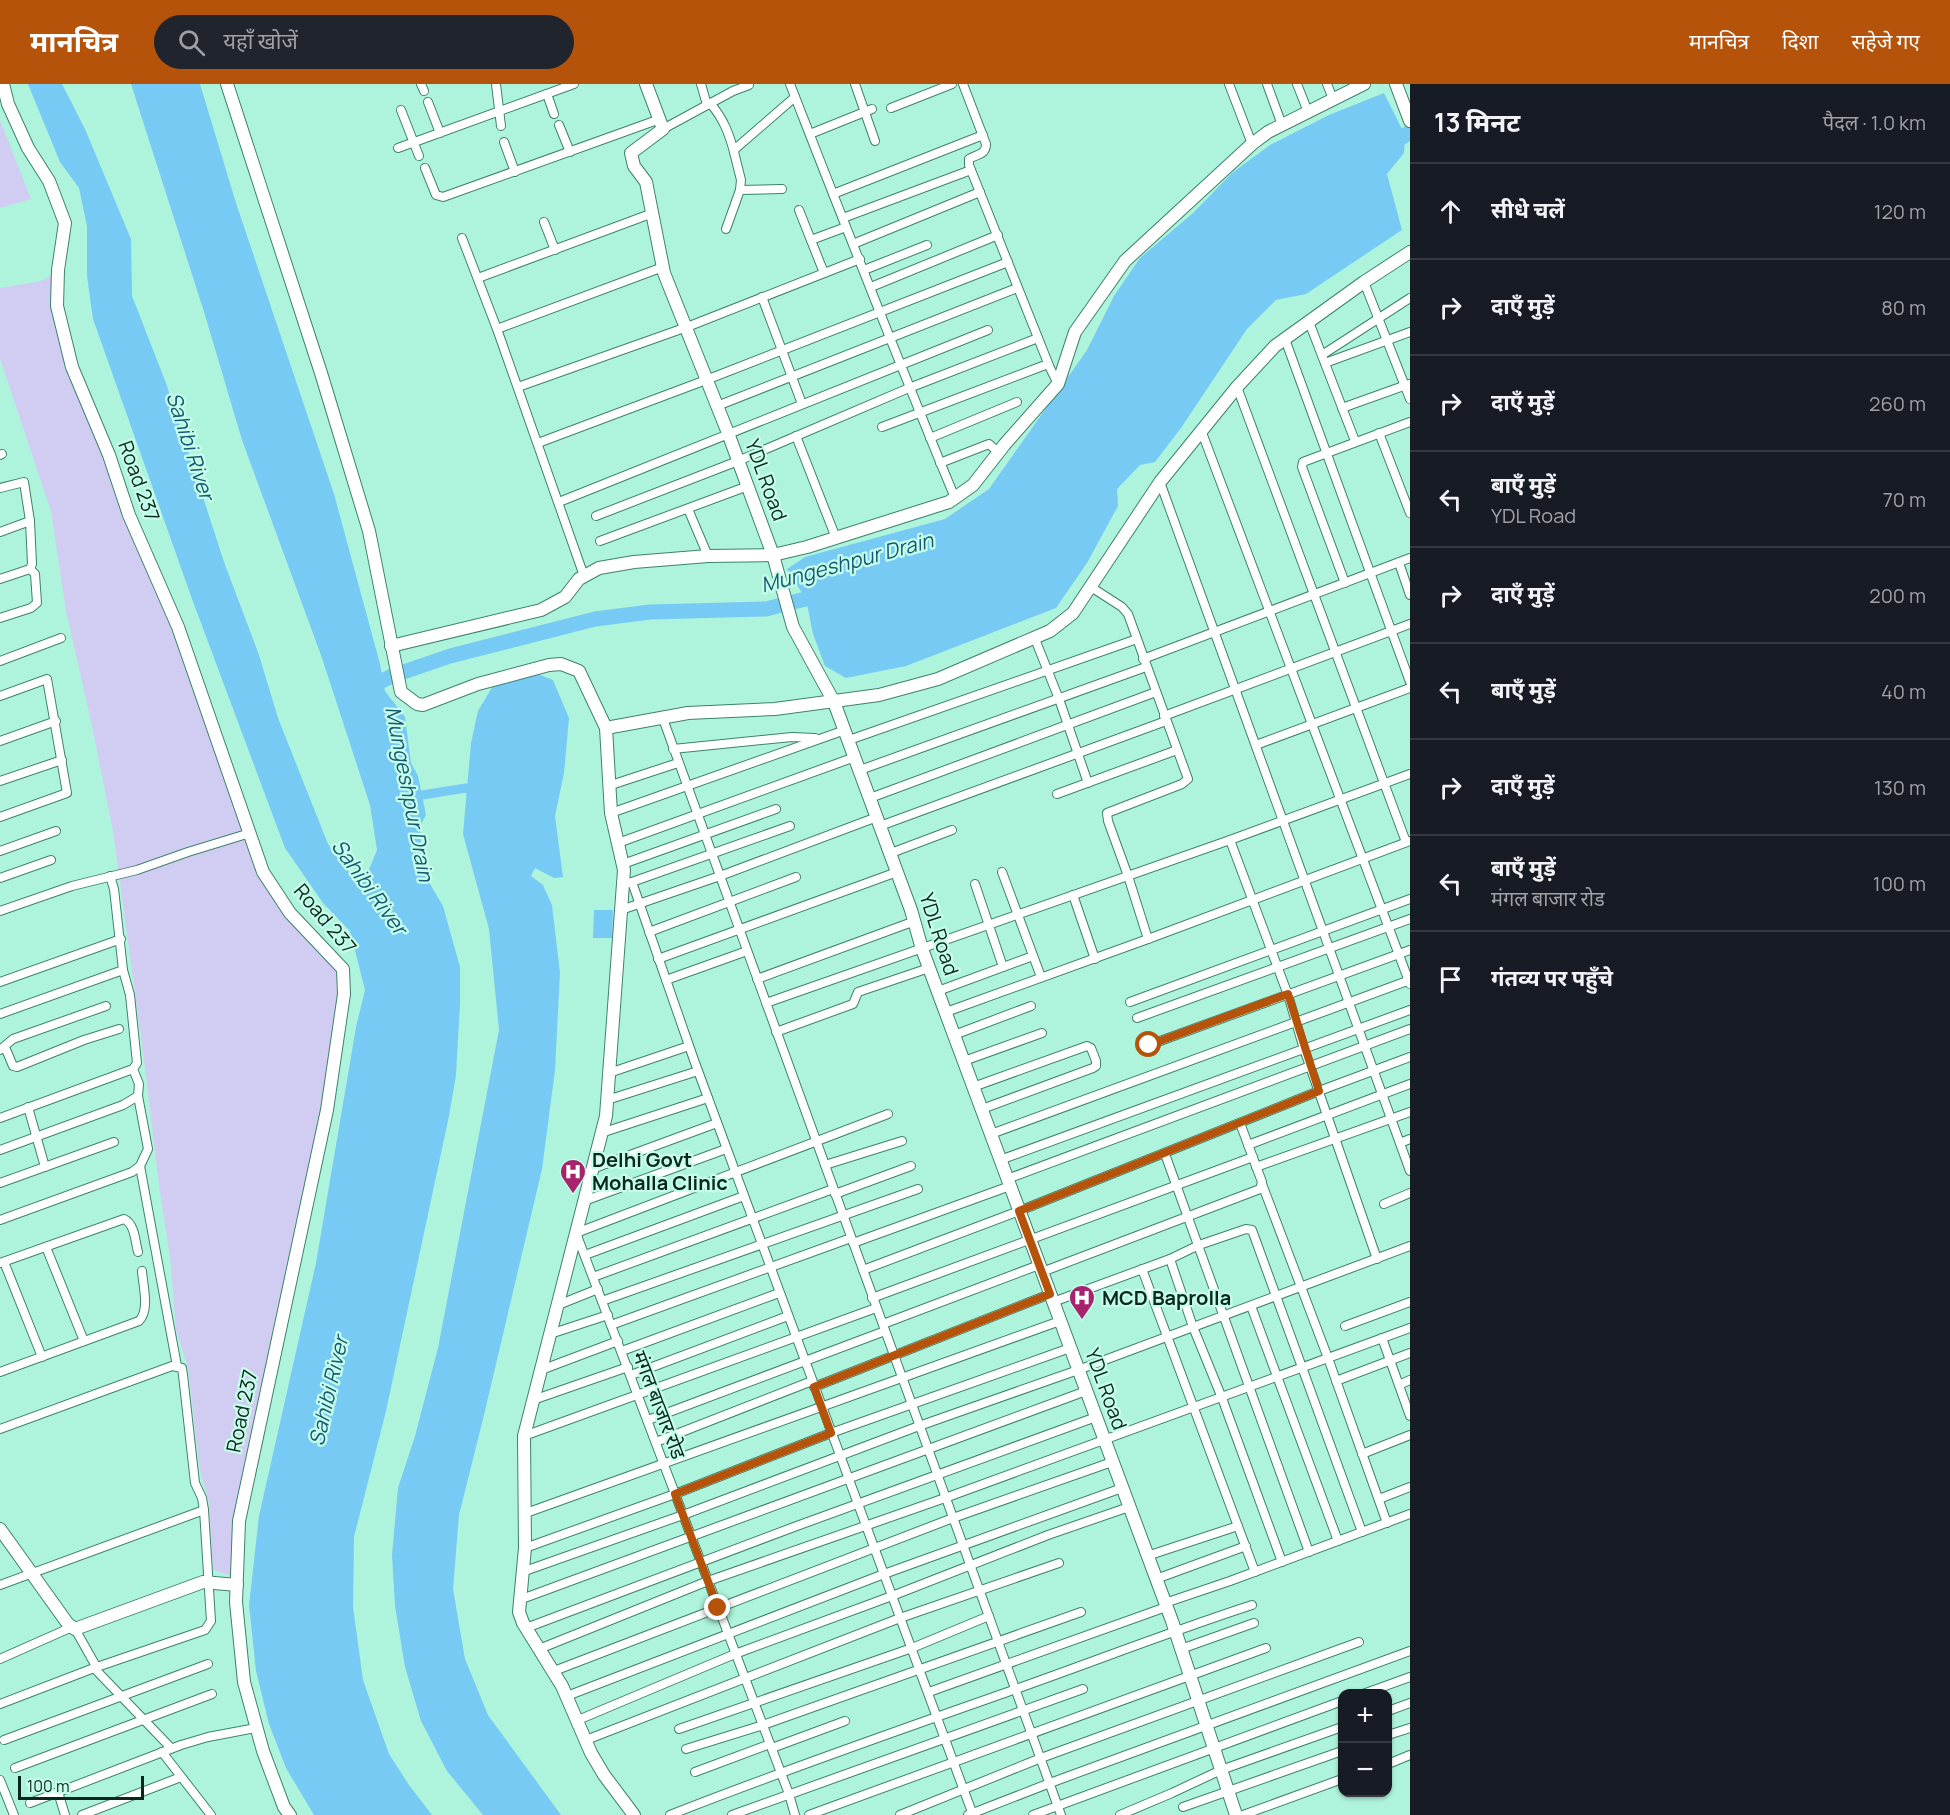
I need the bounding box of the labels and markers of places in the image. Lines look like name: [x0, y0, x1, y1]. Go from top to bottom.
place label: Delhi Govt Mohalla Clinic: [592, 1146, 728, 1196]
hospital icon: Delhi Govt Mohalla Clinic: [558, 1157, 588, 1195]
hospital icon: MCD Baprolla: [1067, 1283, 1097, 1321]
place label: MCD Baprolla: [1102, 1284, 1231, 1311]

